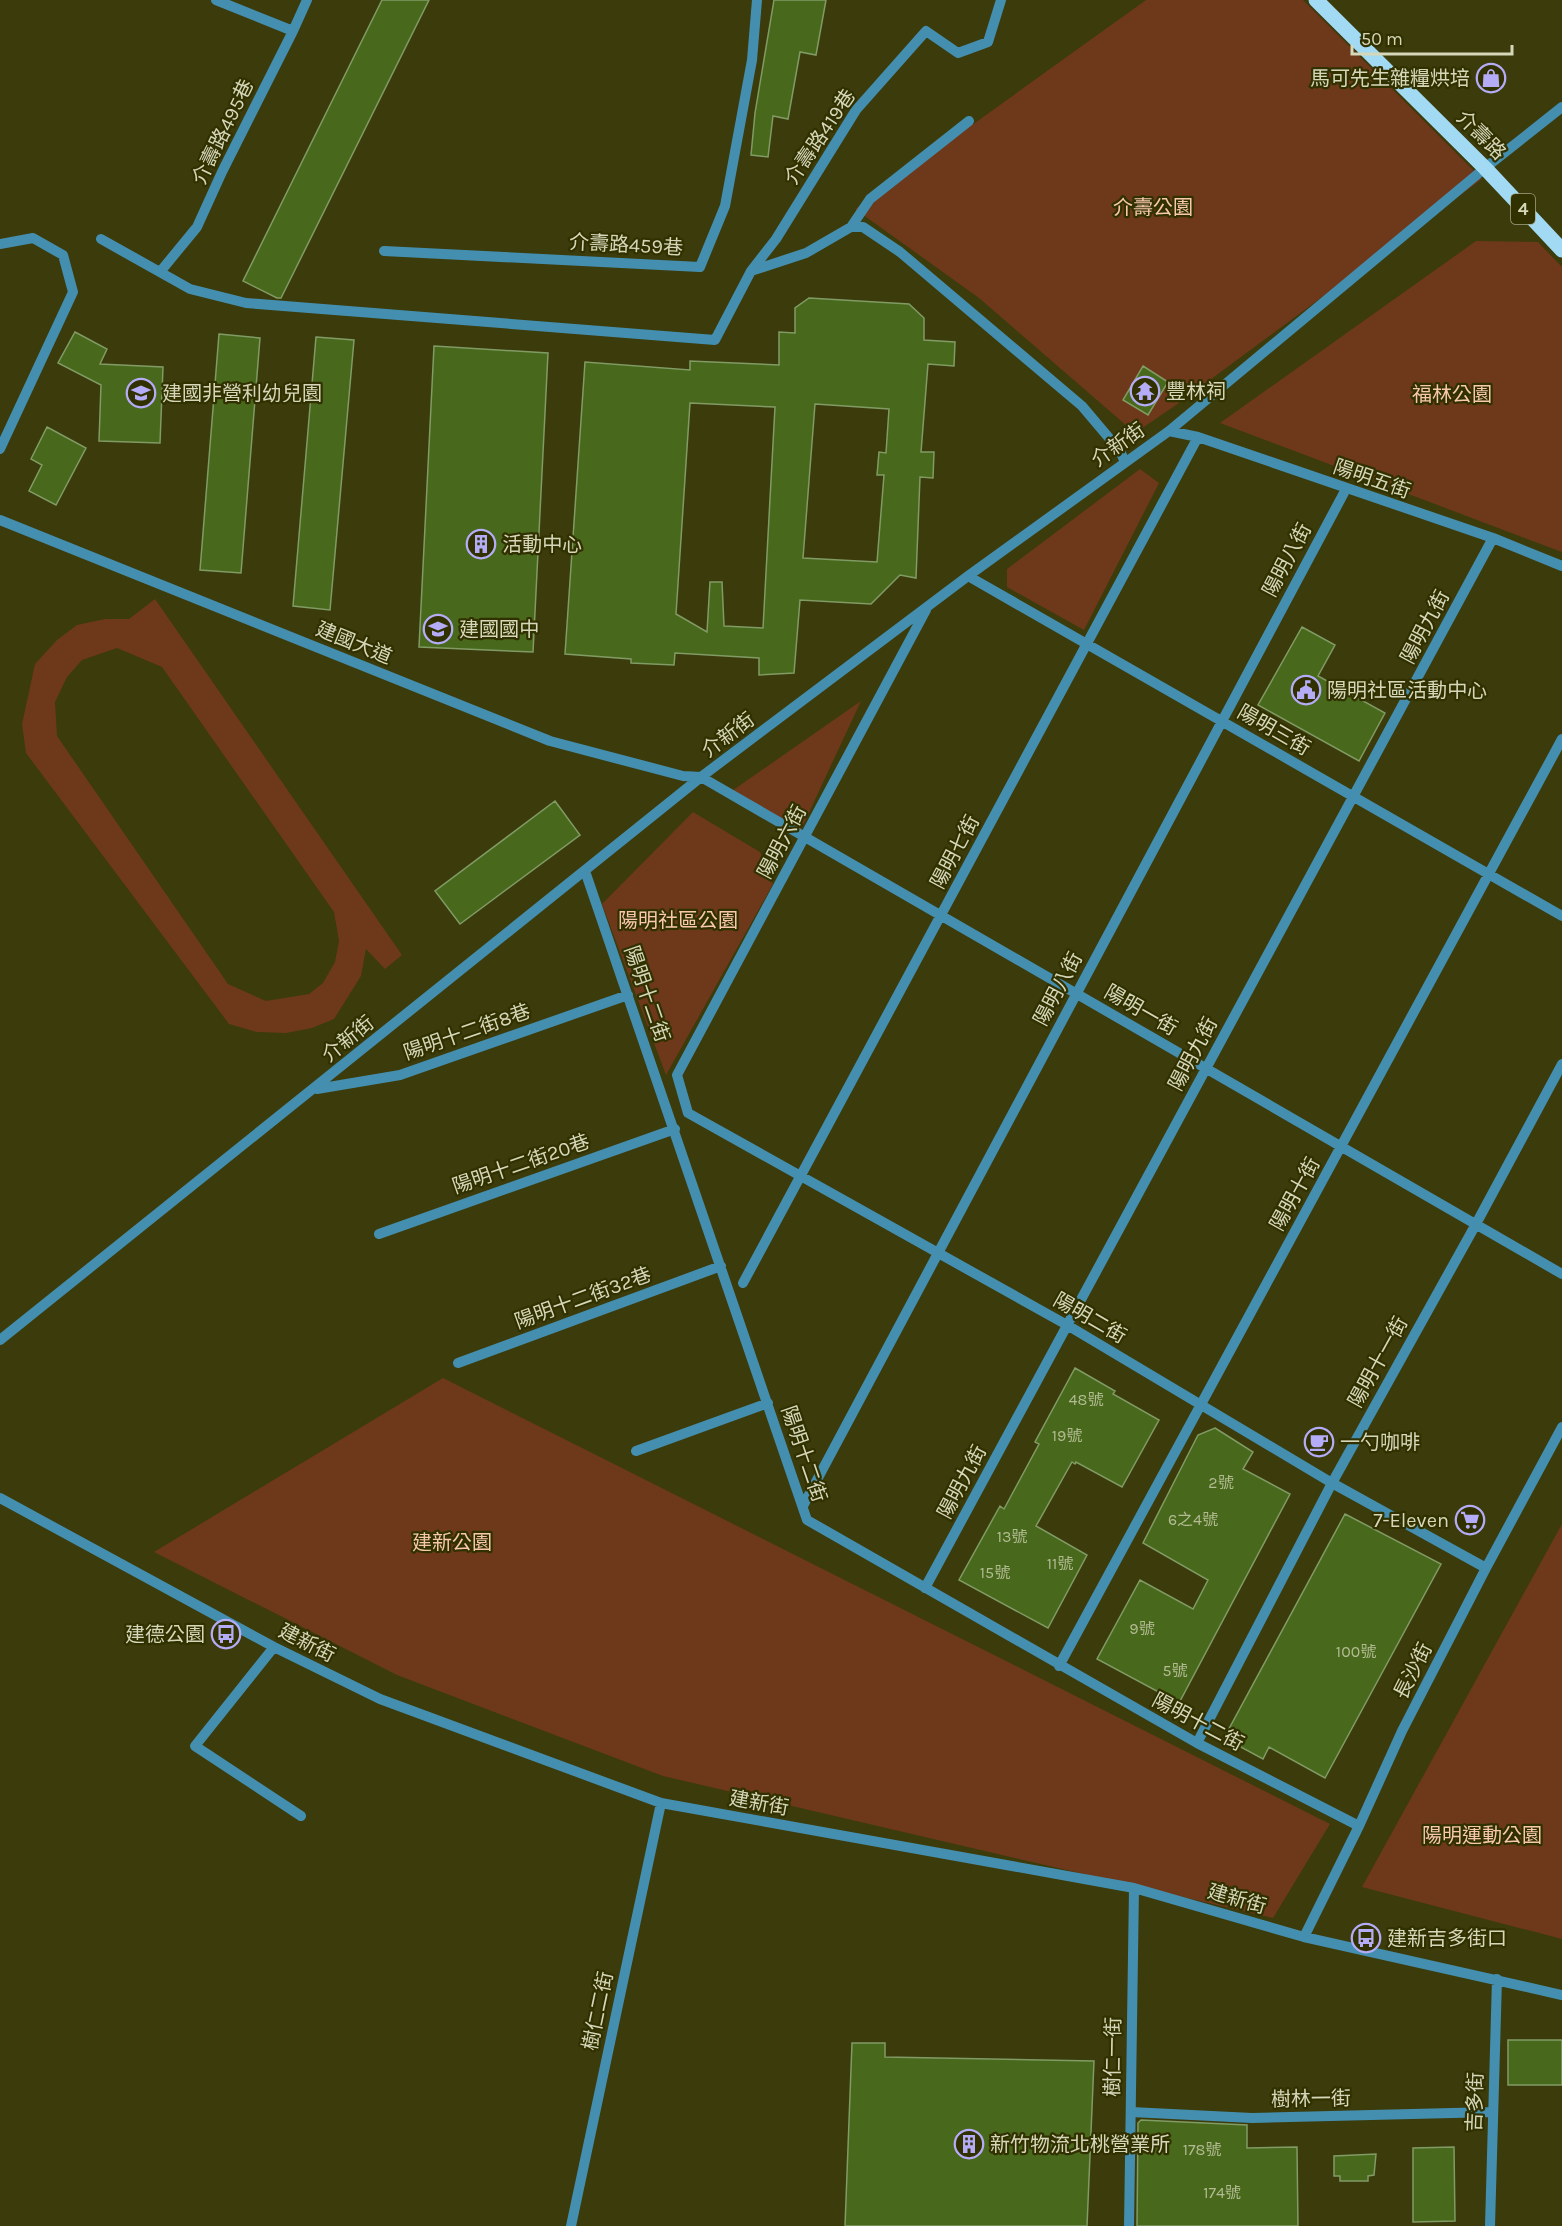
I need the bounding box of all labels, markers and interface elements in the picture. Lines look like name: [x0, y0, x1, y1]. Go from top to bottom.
scale bar: [1352, 18, 1512, 56]
text: 50 m: [1361, 28, 1403, 50]
shop icon: 馬可先生雜糧烘培: [1475, 62, 1507, 94]
place label: 馬可先生雜糧烘培: [1310, 67, 1470, 90]
street label: 介壽路495巷: [188, 76, 258, 188]
street label: 介壽路419巷: [780, 85, 860, 189]
street label: 介壽路: [1452, 106, 1510, 164]
road number: 4: [1511, 194, 1535, 224]
park label: 介壽公園: [1113, 196, 1193, 219]
street label: 介壽路459巷: [568, 231, 684, 259]
temple icon: 豐林祠: [1129, 375, 1161, 407]
school or university icon: 建國非營利幼兒園: [125, 377, 157, 409]
place label: 豐林祠: [1166, 380, 1226, 403]
place label: 建國非營利幼兒園: [162, 382, 322, 405]
park label: 福林公園: [1412, 383, 1492, 406]
street label: 介新街: [1087, 418, 1149, 472]
street label: 陽明五街: [1330, 455, 1414, 503]
street label: 陽明八街: [1258, 519, 1316, 601]
building icon: 活動中心: [465, 528, 497, 560]
place label: 活動中心: [502, 533, 582, 556]
street label: 陽明九街: [1396, 586, 1454, 668]
school or university icon: 建國國中: [422, 613, 454, 645]
street label: 建國大道: [313, 617, 395, 669]
place label: 建國國中: [459, 618, 539, 641]
public building icon: 陽明社區活動中心: [1290, 674, 1322, 706]
place label: 陽明社區活動中心: [1327, 679, 1487, 702]
street label: 陽明三街: [1234, 700, 1314, 760]
street label: 介新街: [697, 708, 759, 762]
street label: 陽明六街: [753, 801, 811, 883]
street label: 陽明七街: [926, 811, 984, 893]
park label: 陽明社區公園: [618, 909, 738, 932]
street label: 陽明十二街: [620, 943, 674, 1045]
street label: 陽明八街: [1029, 948, 1087, 1030]
street label: 陽明一街: [1101, 980, 1181, 1040]
street label: 陽明十二街8巷: [401, 1000, 533, 1064]
street label: 介新街: [317, 1011, 379, 1067]
street label: 陽明九街: [1164, 1013, 1222, 1095]
street label: 陽明十二街20巷: [449, 1130, 593, 1198]
street label: 陽明十街: [1266, 1153, 1324, 1235]
street label: 陽明十二街32巷: [512, 1263, 654, 1333]
street label: 陽明二街: [1050, 1288, 1130, 1348]
street label: 陽明十一街: [1344, 1313, 1412, 1411]
house number: 48號: [1069, 1390, 1103, 1409]
street label: 陽明十二街: [777, 1403, 831, 1505]
house number: 19號: [1052, 1426, 1082, 1445]
cafe icon: 一勺咖啡: [1303, 1426, 1335, 1458]
place label: 一勺咖啡: [1340, 1431, 1420, 1454]
street label: 陽明九街: [933, 1441, 991, 1523]
house number: 2號: [1208, 1473, 1234, 1492]
supermarket icon: 7-Eleven: [1454, 1504, 1486, 1536]
place label: 7-Eleven: [1373, 1509, 1449, 1532]
house number: 6之4號: [1168, 1510, 1218, 1529]
house number: 13號: [997, 1527, 1027, 1546]
park label: 建新公園: [412, 1531, 492, 1554]
house number: 11號: [1047, 1554, 1073, 1573]
house number: 15號: [980, 1563, 1010, 1582]
bus stop icon: 建德公園: [210, 1618, 242, 1650]
street label: 建新街: [275, 1619, 339, 1667]
house number: 9號: [1129, 1619, 1155, 1638]
place label: 建德公園: [125, 1623, 205, 1646]
street label: 長沙街: [1389, 1639, 1437, 1703]
house number: 100號: [1336, 1642, 1376, 1661]
house number: 5號: [1162, 1661, 1188, 1680]
street label: 陽明十二街: [1148, 1688, 1248, 1756]
street label: 建新街: [727, 1786, 791, 1820]
park label: 陽明運動公園: [1422, 1824, 1542, 1847]
street label: 建新街: [1205, 1880, 1269, 1918]
bus stop icon: 建新吉多街口: [1350, 1922, 1382, 1954]
place label: 建新吉多街口: [1387, 1927, 1507, 1950]
street label: 樹仁二街: [578, 1969, 618, 2053]
street label: 樹仁一街: [1101, 2017, 1125, 2097]
street label: 吉多街: [1462, 2072, 1488, 2132]
street label: 樹林一街: [1271, 2087, 1351, 2111]
building icon: 新竹物流北桃營業所: [953, 2128, 985, 2160]
place label: 新竹物流北桃營業所: [990, 2133, 1170, 2156]
house number: 178號: [1183, 2140, 1221, 2159]
house number: 174號: [1203, 2183, 1241, 2202]

